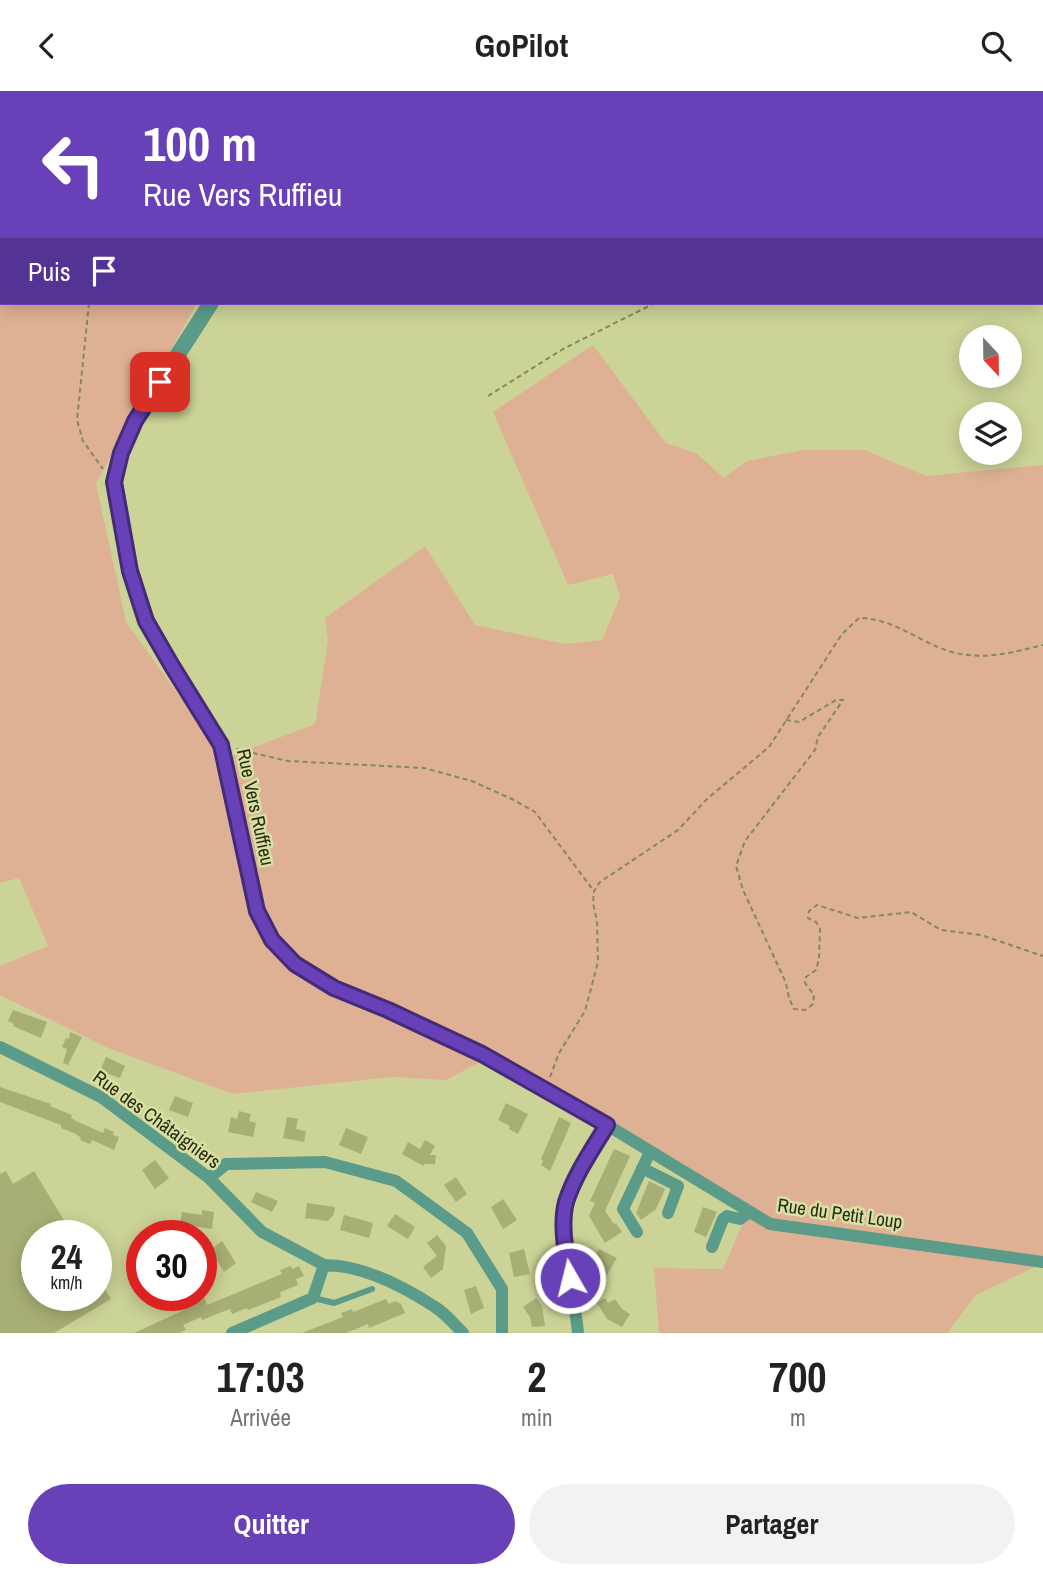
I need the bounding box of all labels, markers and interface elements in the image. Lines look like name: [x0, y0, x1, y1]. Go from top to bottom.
text: GoPilot: [475, 24, 568, 67]
icon: back: [28, 27, 66, 65]
icon: search: [977, 27, 1015, 65]
text: 100 m: [143, 110, 257, 176]
icon: left: [28, 119, 119, 210]
text: Rue Vers Ruffieu: [143, 173, 342, 216]
icon: arrive: [85, 252, 123, 290]
text: Puis: [28, 254, 71, 289]
north arrow: [959, 325, 1022, 389]
map controls: [959, 325, 1022, 465]
pin: [130, 352, 190, 412]
icon: arrive: [141, 363, 179, 401]
button: layers: [959, 402, 1022, 465]
street label: Rue Vers Ruffieu: [231, 746, 281, 868]
street label: Rue des Châtaigniers: [88, 1064, 226, 1174]
street label: Rue du Petit Loup: [776, 1191, 904, 1235]
speed limit sign: 30: [126, 1220, 217, 1311]
text: 24: [51, 1233, 82, 1280]
position arrow: [533, 1241, 607, 1315]
text: km/h: [51, 1270, 83, 1295]
text: 17:03: [217, 1349, 305, 1405]
text: 2: [527, 1349, 546, 1405]
text: 700: [769, 1349, 827, 1405]
text: Arrivée: [230, 1402, 291, 1433]
text: min: [521, 1402, 553, 1433]
text: m: [790, 1402, 806, 1433]
button: Quitter: [28, 1484, 515, 1564]
button: Partager: [529, 1484, 1015, 1564]

